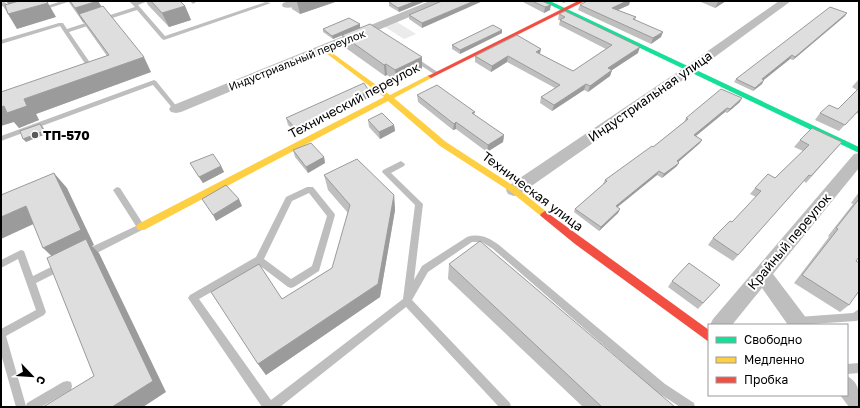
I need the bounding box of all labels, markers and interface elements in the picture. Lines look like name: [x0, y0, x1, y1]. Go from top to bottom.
street label: Индустриальный переулок: [227, 26, 368, 93]
street label: Индустриальная улица: [585, 47, 715, 145]
street label: Технический переулок: [286, 58, 423, 141]
place label: ТП-570: [43, 127, 90, 143]
marker: ТП-570: [30, 130, 40, 140]
street label: Техническая улица: [479, 148, 587, 234]
street label: Крайный переулок: [744, 189, 835, 293]
legend: [708, 324, 848, 396]
text: Свободно: [744, 332, 802, 347]
text: Медленно: [744, 352, 804, 367]
north arrow: [12, 356, 52, 396]
text: Пробка: [744, 372, 788, 387]
text: С: [34, 374, 49, 387]

